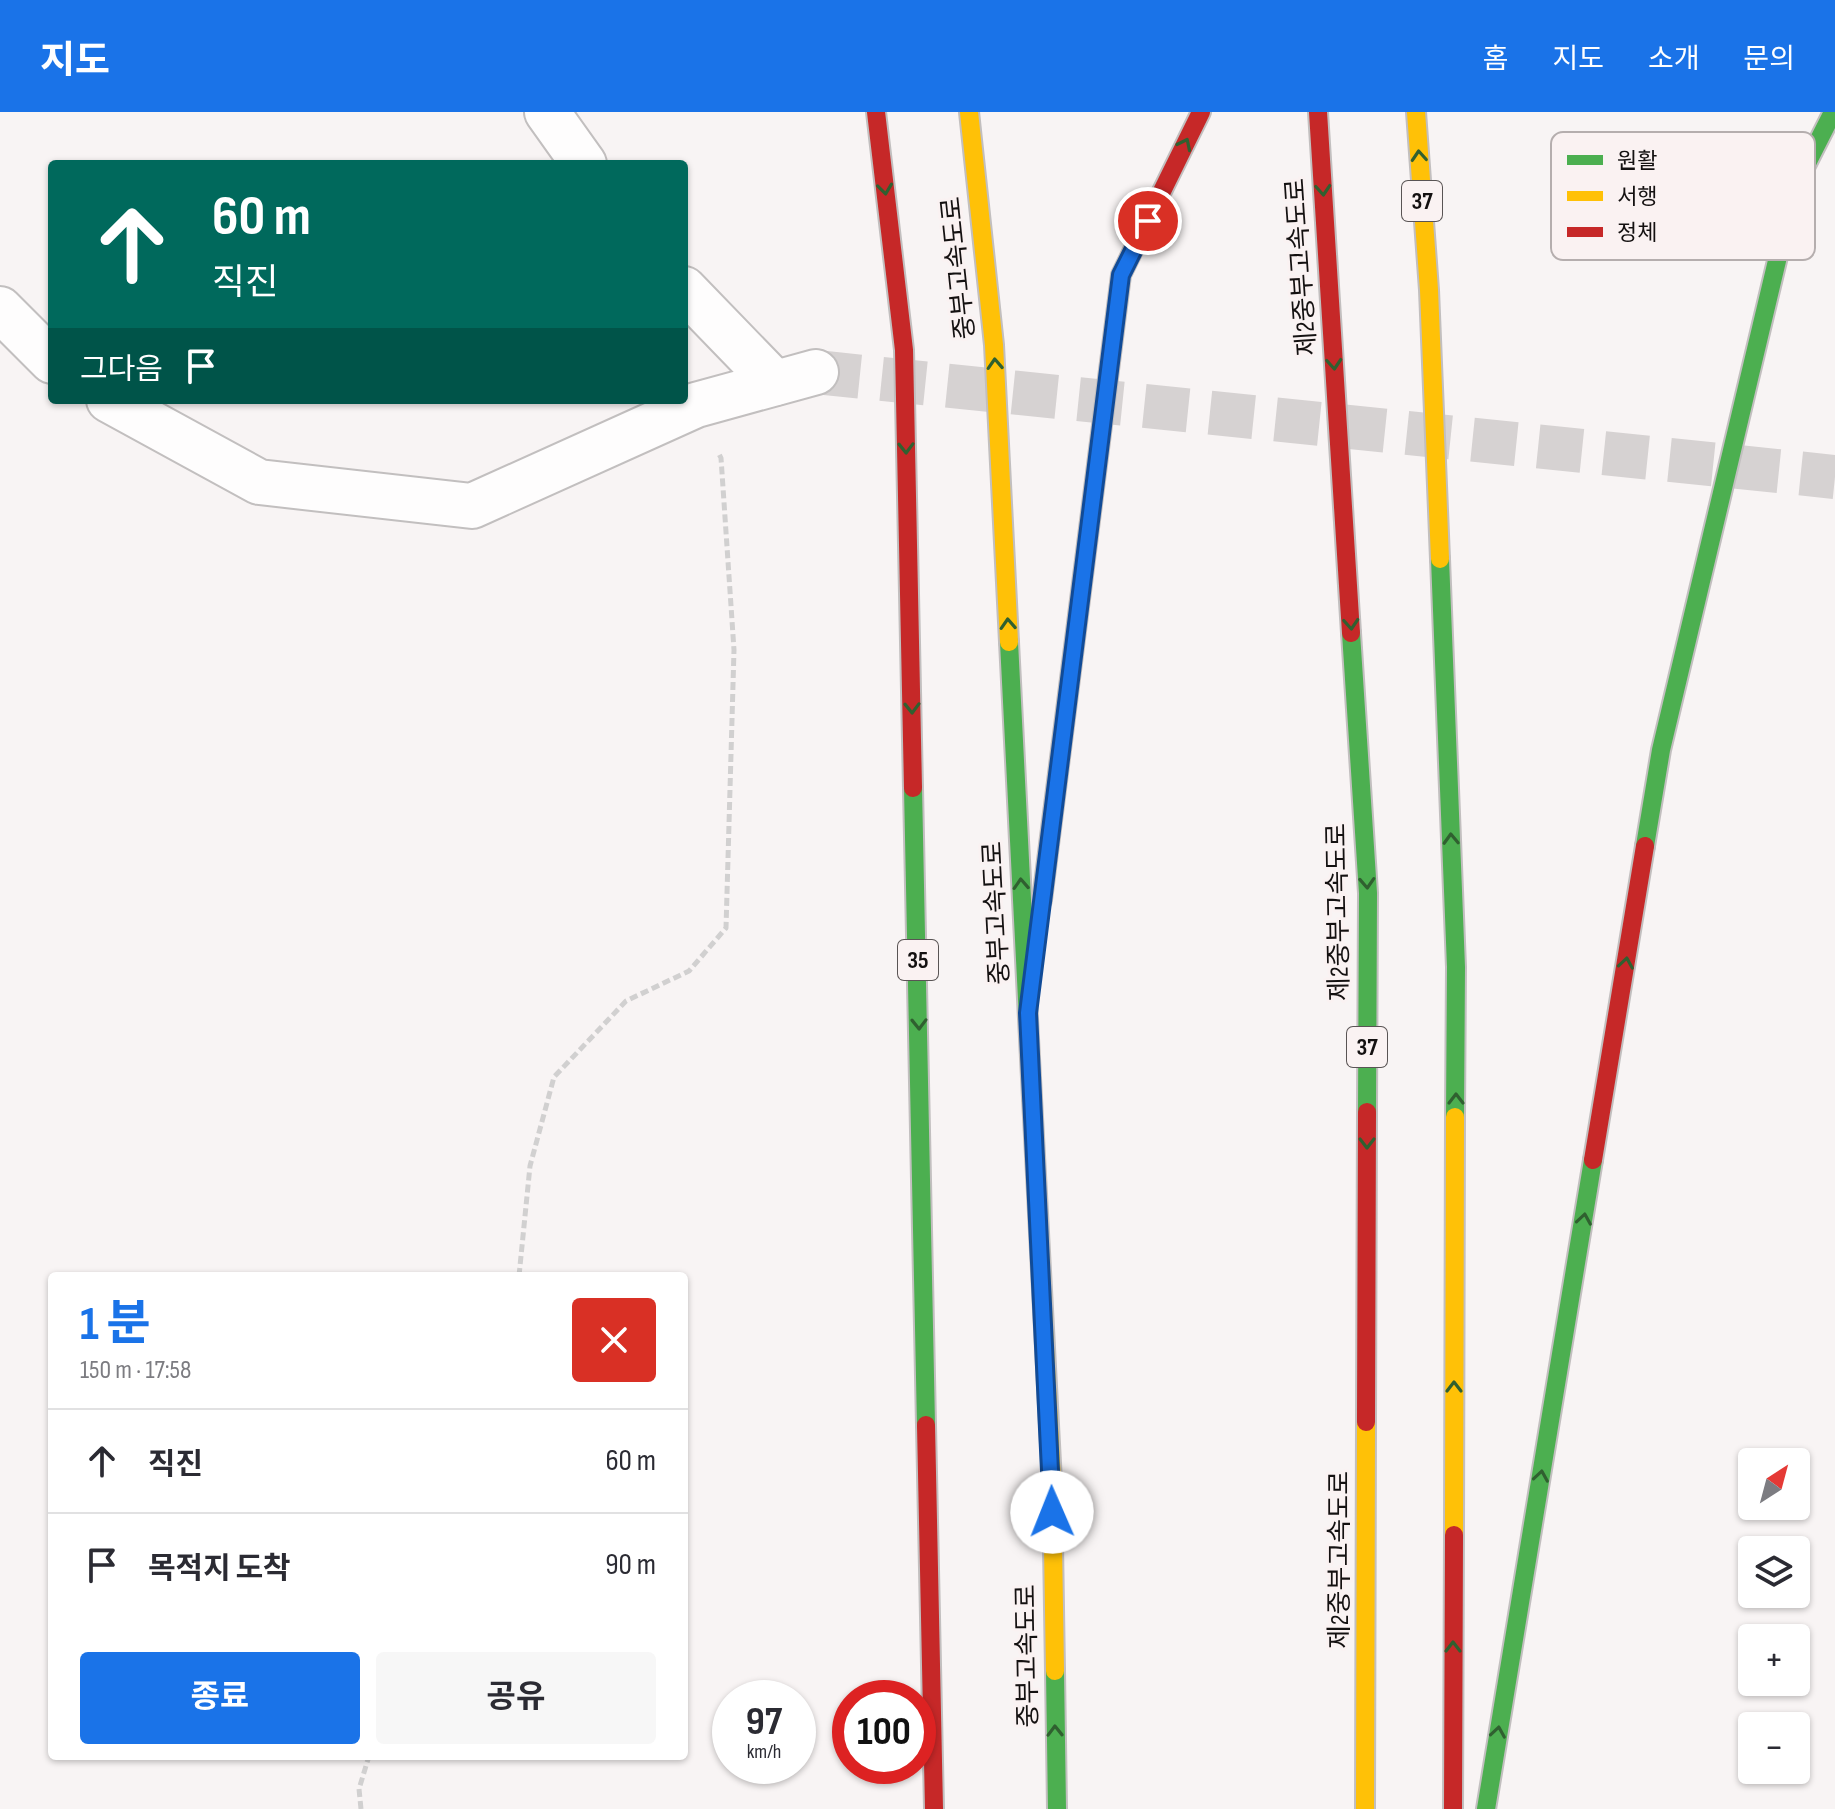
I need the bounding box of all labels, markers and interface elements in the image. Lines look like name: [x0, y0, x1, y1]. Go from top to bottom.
text: 지도: [40, 39, 110, 84]
text: 홈: [1483, 43, 1508, 76]
text: 지도: [1552, 43, 1604, 76]
text: 소개: [1648, 43, 1699, 76]
text: 문의: [1743, 43, 1795, 76]
legend: [1551, 132, 1815, 260]
one-way arrow: [1176, 137, 1191, 152]
text: 원활: [1617, 148, 1657, 175]
one-way arrow: [1411, 149, 1428, 162]
street label: 제2중부고속도로: [1280, 177, 1324, 357]
road number: 37: [1402, 181, 1442, 221]
one-way arrow: [876, 183, 893, 196]
text: 60 m: [212, 184, 311, 251]
one-way arrow: [1314, 184, 1331, 197]
text: 서행: [1617, 184, 1657, 211]
pin: [1114, 187, 1182, 255]
icon: ahead: [80, 192, 184, 296]
street label: 중부고속도로: [936, 195, 982, 341]
icon: arrive: [1126, 199, 1170, 243]
text: 정체: [1617, 220, 1657, 247]
text: 직진: [212, 262, 278, 305]
icon: arrive: [179, 344, 223, 388]
text: 그다음: [80, 352, 163, 388]
one-way arrow: [986, 358, 1003, 370]
one-way arrow: [1325, 358, 1342, 371]
one-way arrow: [898, 442, 915, 455]
one-way arrow: [1000, 617, 1017, 630]
one-way arrow: [1342, 618, 1359, 631]
one-way arrow: [903, 702, 921, 715]
street label: 제2중부고속도로: [1322, 823, 1356, 1001]
one-way arrow: [1442, 832, 1459, 845]
street label: 중부고속도로: [978, 841, 1016, 985]
one-way arrow: [1013, 877, 1030, 890]
one-way arrow: [1358, 877, 1375, 890]
road number: 35: [898, 940, 938, 980]
one-way arrow: [1617, 956, 1634, 969]
one-way arrow: [910, 1018, 928, 1031]
road number: 37: [1347, 1027, 1387, 1067]
one-way arrow: [1447, 1092, 1465, 1105]
one-way arrow: [1358, 1137, 1376, 1150]
one-way arrow: [1574, 1212, 1591, 1226]
text: 1 분: [80, 1296, 150, 1353]
button: close: [572, 1298, 656, 1382]
text: 150 m · 17:58: [80, 1355, 191, 1386]
one-way arrow: [1446, 1380, 1463, 1393]
icon: ahead: [80, 1439, 124, 1483]
text: 60 m: [605, 1443, 656, 1479]
text: 직진: [148, 1447, 203, 1483]
north arrow: [1738, 1448, 1810, 1520]
map controls: [1738, 1448, 1810, 1784]
one-way arrow: [1532, 1469, 1549, 1482]
position arrow: [1010, 1470, 1094, 1554]
street label: 제2중부고속도로: [1325, 1471, 1356, 1649]
button: layers: [1738, 1536, 1810, 1608]
icon: arrive: [80, 1543, 124, 1587]
text: 90 m: [605, 1547, 656, 1583]
text: 목적지 도착: [148, 1551, 291, 1587]
street label: 중부고속도로: [1011, 1584, 1045, 1728]
button: +: [1738, 1624, 1810, 1696]
one-way arrow: [1445, 1640, 1462, 1653]
button: 종료: [80, 1652, 360, 1744]
button: 공유: [376, 1652, 656, 1744]
speed limit sign: 100: [832, 1680, 936, 1784]
text: 97: [746, 1698, 782, 1746]
button: −: [1738, 1712, 1810, 1784]
one-way arrow: [1047, 1724, 1064, 1737]
one-way arrow: [1489, 1725, 1506, 1739]
text: km/h: [747, 1740, 781, 1764]

